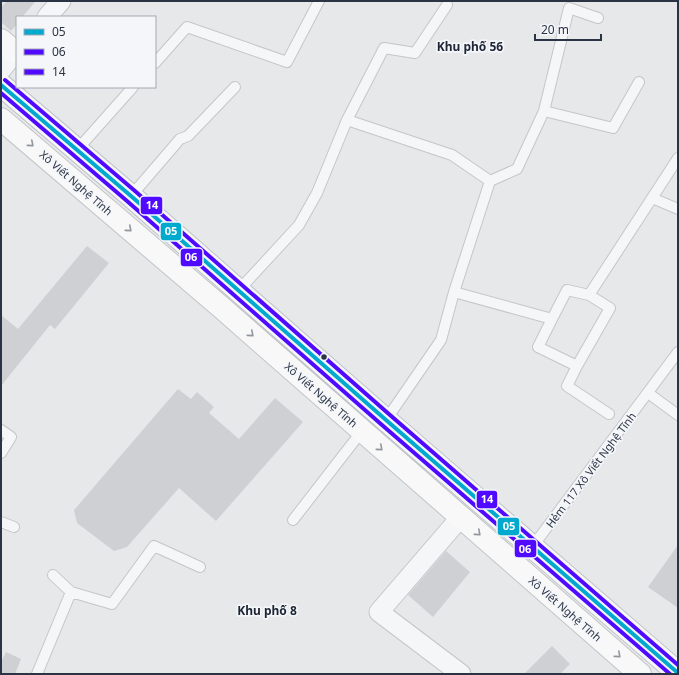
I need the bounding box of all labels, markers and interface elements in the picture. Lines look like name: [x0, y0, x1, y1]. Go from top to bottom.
legend: [16, 16, 156, 88]
scale bar: [535, 16, 601, 42]
text: 20 m: [541, 21, 569, 38]
text: 05: [52, 23, 66, 40]
district label: Khu phố 56: [437, 38, 503, 55]
text: 06: [52, 43, 66, 60]
text: 14: [52, 63, 66, 80]
one-way arrow: [26, 139, 33, 146]
street label: Xô Viết Nghệ Tĩnh: [37, 147, 116, 218]
line badge: 14: [140, 196, 163, 215]
text: 14: [146, 197, 159, 212]
line badge: 05: [160, 222, 182, 241]
text: 05: [165, 223, 177, 238]
one-way arrow: [124, 224, 132, 231]
line badge: 06: [180, 248, 203, 267]
text: 06: [185, 249, 197, 264]
one-way arrow: [246, 329, 254, 337]
unlabelled marker: [319, 352, 329, 362]
street label: Xô Viết Nghệ Tĩnh: [282, 359, 361, 430]
street label: Hẻm 117 Xô Viết Nghệ Tĩnh: [542, 409, 639, 531]
one-way arrow: [376, 443, 383, 450]
line badge: 14: [476, 490, 498, 509]
text: 14: [481, 491, 494, 506]
line badge: 05: [497, 517, 520, 536]
text: 05: [503, 518, 515, 533]
one-way arrow: [474, 529, 481, 536]
line badge: 06: [514, 539, 537, 558]
text: 06: [519, 541, 531, 556]
street label: Xô Viết Nghệ Tĩnh: [526, 573, 605, 644]
district label: Khu phố 8: [237, 602, 297, 619]
one-way arrow: [614, 651, 621, 658]

